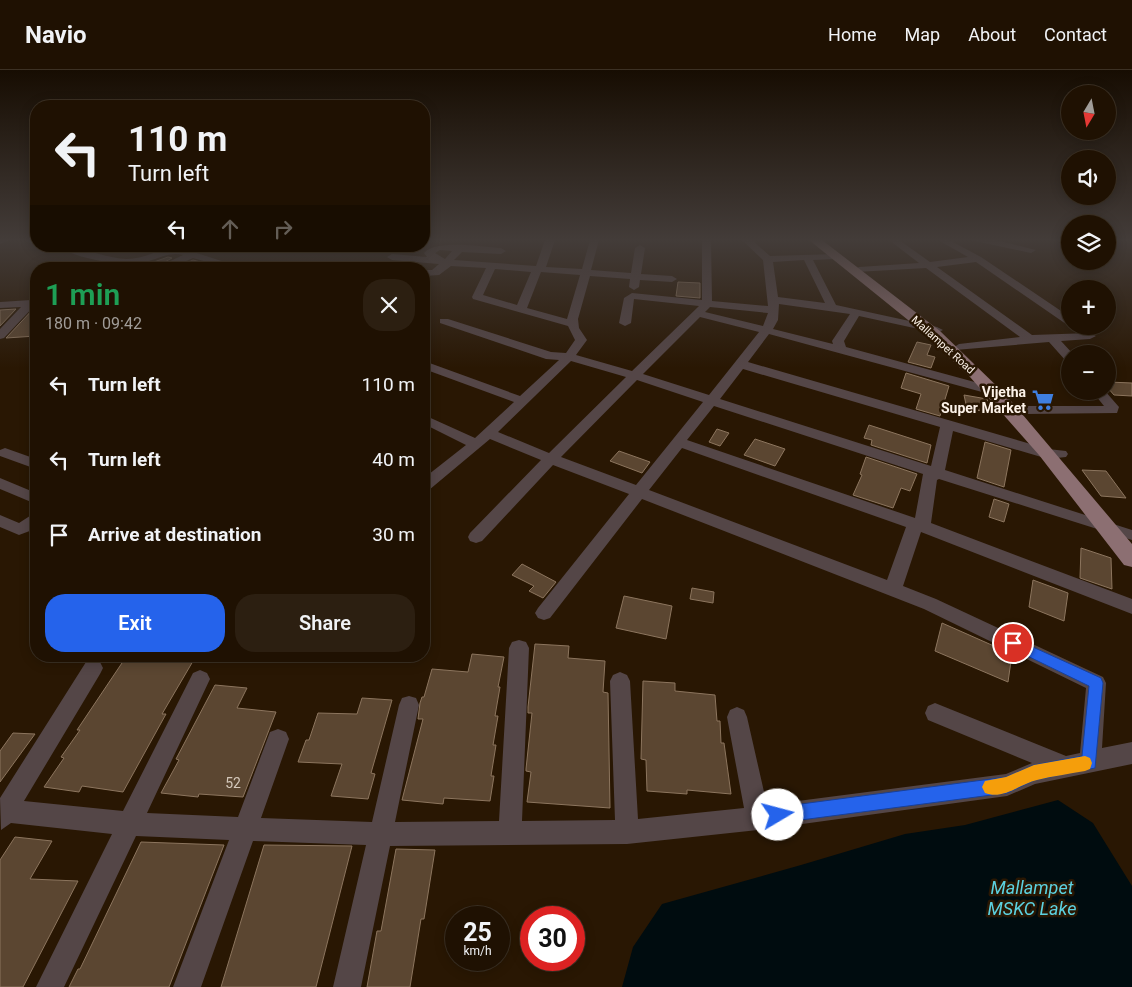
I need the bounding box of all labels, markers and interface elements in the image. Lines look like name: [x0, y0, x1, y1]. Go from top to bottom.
text: Navio: [25, 21, 87, 49]
text: Home: [828, 24, 877, 45]
text: Map: [905, 24, 940, 45]
text: About: [968, 24, 1016, 45]
text: Contact: [1044, 24, 1107, 45]
north arrow: [1061, 85, 1116, 140]
map controls: [1061, 85, 1116, 400]
text: 110 m: [128, 119, 227, 160]
icon: left: [45, 120, 110, 185]
button: sound: [1061, 150, 1116, 205]
text: Turn left: [128, 161, 209, 186]
icon: left: [163, 215, 191, 243]
icon: ahead: [216, 215, 244, 243]
icon: right: [269, 215, 297, 243]
button: layers: [1061, 215, 1116, 270]
text: 1 min: [45, 277, 120, 312]
button: close: [363, 279, 415, 331]
button: +: [1061, 280, 1116, 335]
street label: Mallampet Road: [909, 313, 977, 377]
text: 180 m · 09:42: [45, 314, 142, 333]
button: −: [1061, 345, 1116, 400]
icon: left: [45, 371, 73, 399]
text: Turn left: [88, 373, 161, 396]
text: 110 m: [362, 373, 415, 396]
place label: Vijetha Super Market: [941, 384, 1026, 416]
supermarket icon: Vijetha Super Market: [1030, 387, 1056, 413]
icon: left: [45, 446, 73, 474]
text: Turn left: [88, 448, 161, 471]
text: 40 m: [372, 448, 415, 471]
icon: arrive: [45, 521, 73, 549]
text: Arrive at destination: [88, 523, 261, 546]
text: 30 m: [372, 523, 415, 546]
button: Exit: [45, 594, 225, 652]
button: Share: [235, 594, 415, 652]
pin: [992, 622, 1034, 664]
icon: arrive: [999, 629, 1027, 657]
house number: 52: [225, 775, 241, 791]
position arrow: [751, 788, 803, 840]
water label: Mallampet MSKC Lake: [988, 877, 1076, 919]
speed limit sign: 30: [520, 906, 585, 971]
text: 25: [463, 918, 492, 947]
text: km/h: [463, 944, 492, 958]

